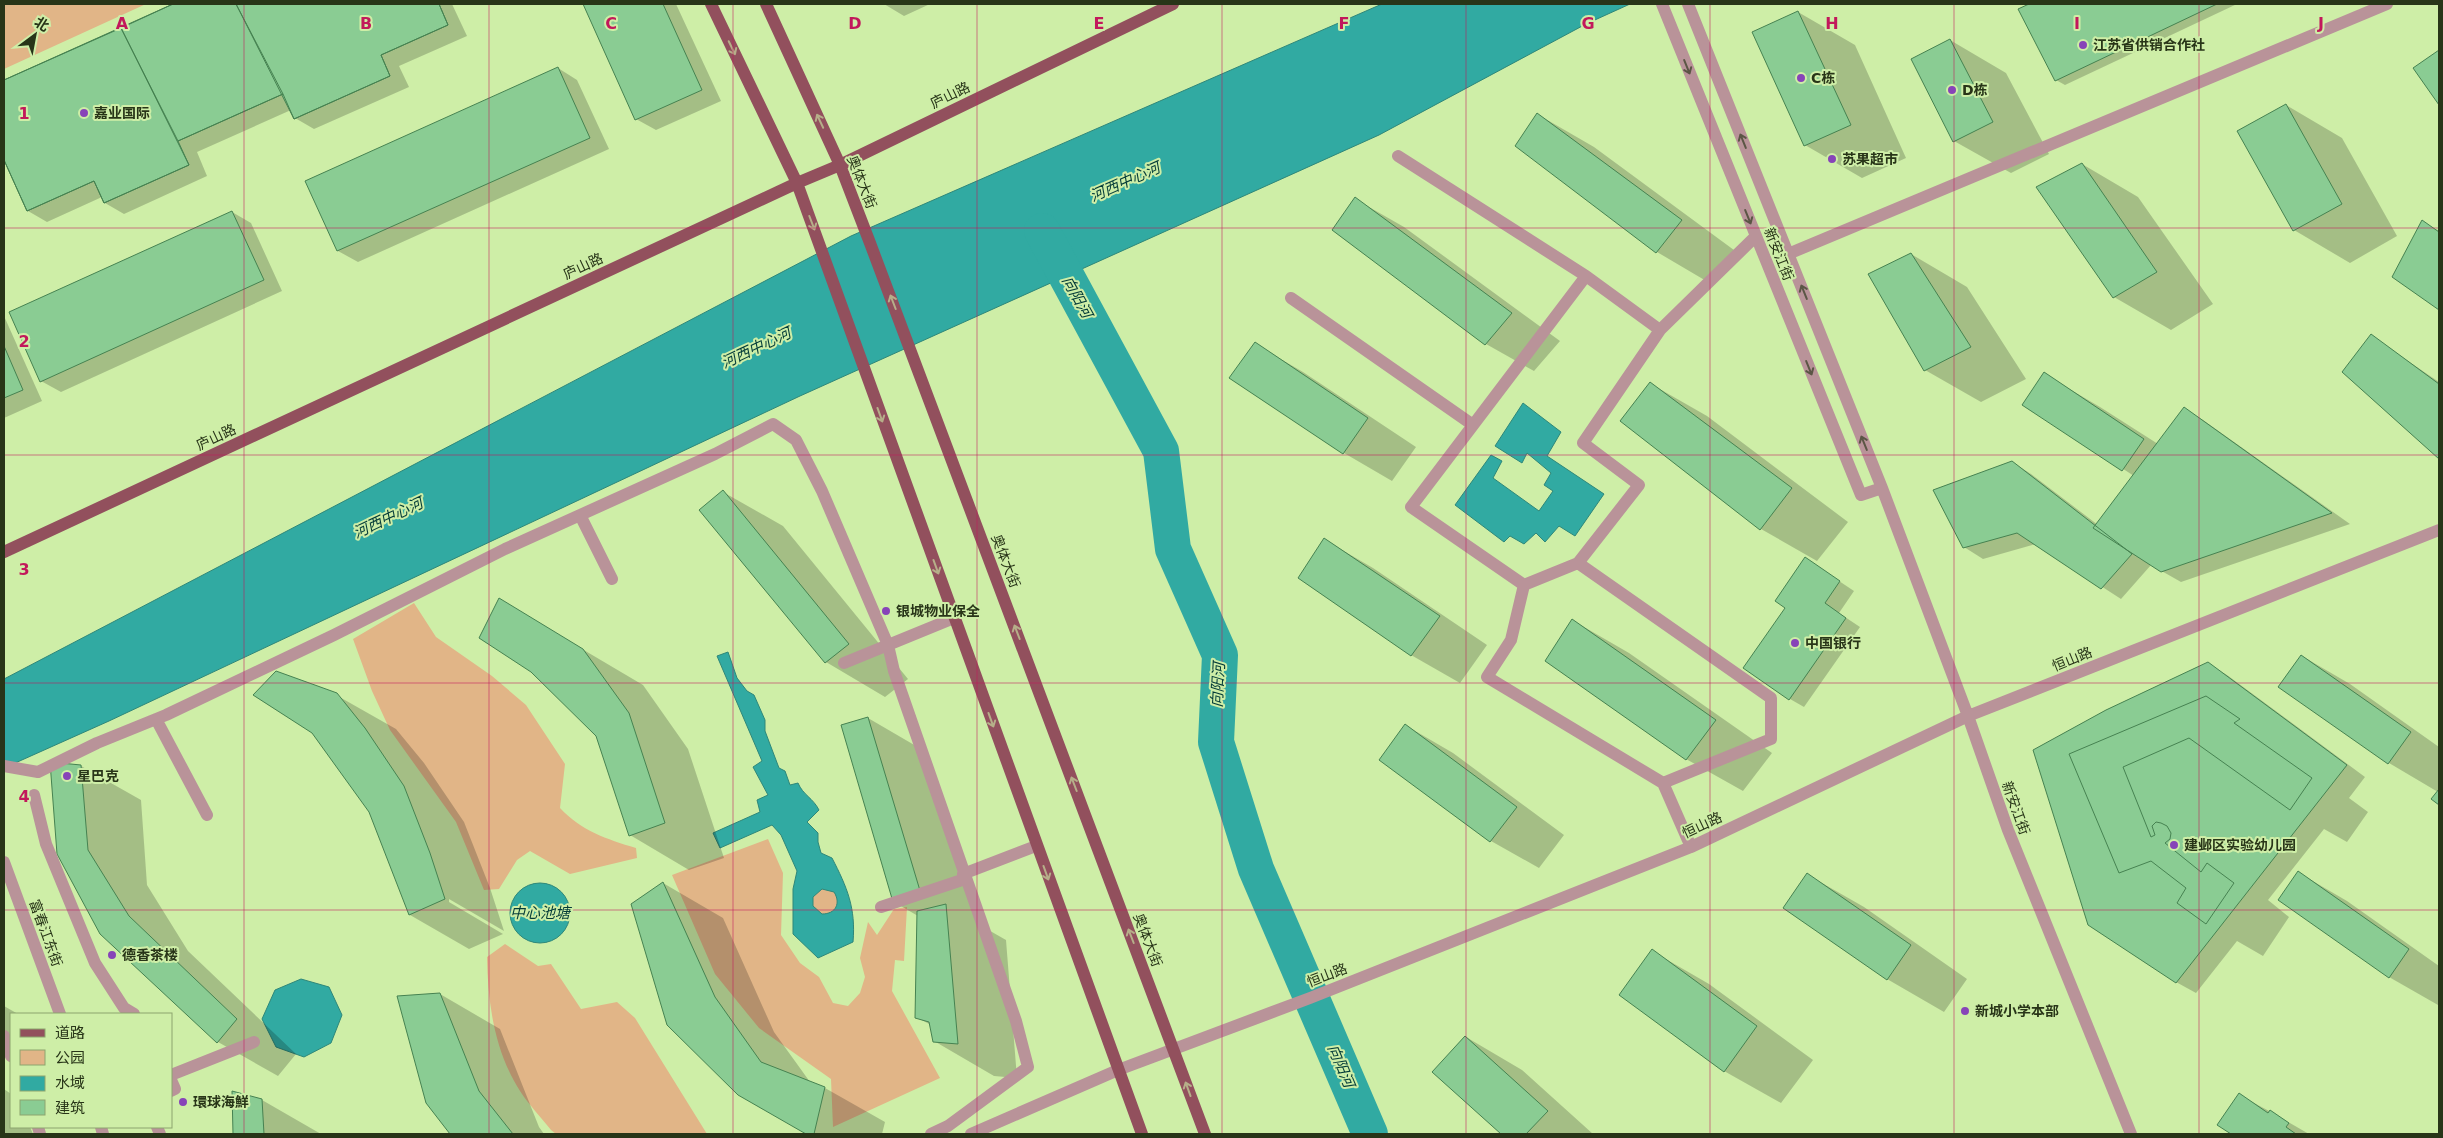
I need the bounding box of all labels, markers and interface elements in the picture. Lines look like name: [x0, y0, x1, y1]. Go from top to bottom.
north arrow: [10, 10, 60, 60]
text: 北: [32, 13, 52, 34]
text: A: [116, 14, 129, 33]
text: B: [360, 14, 372, 33]
text: C: [605, 14, 617, 33]
text: D: [848, 14, 862, 33]
text: E: [1094, 14, 1104, 33]
text: F: [1339, 14, 1349, 33]
text: G: [1581, 14, 1595, 33]
text: H: [1825, 14, 1839, 33]
text: I: [2074, 14, 2080, 33]
text: J: [2317, 14, 2324, 33]
place label: 江苏省供销合作社: [2093, 37, 2205, 53]
marker: 江苏省供销合作社: [2077, 39, 2089, 51]
one-way arrow: [728, 40, 737, 55]
one-way arrow: [1683, 59, 1693, 74]
place label: C栋: [1811, 70, 1835, 86]
marker: C栋: [1795, 72, 1807, 84]
street label: 庐山路: [928, 79, 972, 111]
place label: D栋: [1962, 82, 1988, 98]
marker: D栋: [1946, 84, 1958, 96]
text: 1: [18, 104, 30, 123]
place label: 嘉业国际: [94, 105, 150, 121]
marker: 嘉业国际: [78, 107, 90, 119]
one-way arrow: [814, 114, 824, 129]
one-way arrow: [1738, 134, 1748, 149]
place label: 苏果超市: [1842, 151, 1898, 167]
street label: 奥体大街: [844, 153, 880, 211]
marker: 苏果超市: [1826, 153, 1838, 165]
water label: 河西中心河: [1087, 157, 1166, 205]
one-way arrow: [1745, 210, 1754, 225]
one-way arrow: [808, 215, 817, 230]
street label: 新安江街: [1761, 225, 1797, 283]
street label: 庐山路: [561, 250, 605, 282]
water label: 向阳河: [1058, 273, 1097, 324]
one-way arrow: [1798, 285, 1808, 300]
one-way arrow: [888, 295, 897, 310]
water label: 河西中心河: [718, 323, 797, 372]
text: 2: [18, 332, 30, 351]
one-way arrow: [1805, 360, 1815, 375]
one-way arrow: [876, 406, 885, 422]
street label: 庐山路: [194, 421, 238, 453]
one-way arrow: [1859, 436, 1868, 451]
water label: 河西中心河: [350, 493, 429, 542]
street label: 奥体大街: [988, 532, 1024, 590]
one-way arrow: [932, 559, 941, 575]
text: 3: [18, 560, 30, 579]
place label: 银城物业保全: [896, 603, 980, 619]
marker: 银城物业保全: [880, 605, 892, 617]
one-way arrow: [1012, 625, 1021, 640]
place label: 中国银行: [1805, 635, 1861, 651]
marker: 中国银行: [1789, 637, 1801, 649]
street label: 恒山路: [2050, 644, 2094, 674]
water label: 向阳河: [1208, 659, 1228, 708]
one-way arrow: [987, 712, 996, 727]
place label: 星巴克: [77, 768, 119, 784]
marker: 星巴克: [61, 770, 73, 782]
one-way arrow: [1069, 777, 1078, 792]
street label: 新安江街: [1999, 779, 2033, 837]
text: 4: [18, 787, 30, 806]
street label: 恒山路: [1680, 809, 1724, 841]
place label: 建邺区实验幼儿园: [2184, 837, 2296, 853]
marker: 建邺区实验幼儿园: [2168, 839, 2180, 851]
one-way arrow: [1042, 865, 1051, 880]
street label: 富春江东街: [27, 897, 65, 969]
water label: 中心池塘: [510, 904, 573, 922]
street label: 奥体大街: [1130, 911, 1166, 969]
one-way arrow: [1126, 929, 1135, 945]
place label: 德香茶楼: [122, 947, 178, 963]
marker: 德香茶楼: [106, 949, 118, 961]
street label: 恒山路: [1305, 960, 1349, 990]
place label: 新城小学本部: [1975, 1003, 2059, 1019]
marker: 新城小学本部: [1959, 1005, 1971, 1017]
legend: [10, 1013, 172, 1128]
text: 道路: [55, 1024, 85, 1042]
water label: 向阳河: [1324, 1042, 1359, 1093]
text: 公园: [55, 1049, 85, 1067]
text: 水域: [55, 1074, 85, 1092]
one-way arrow: [1183, 1081, 1192, 1097]
place label: 環球海鮮: [193, 1094, 249, 1110]
marker: 環球海鮮: [177, 1096, 189, 1108]
text: 建筑: [55, 1099, 85, 1117]

